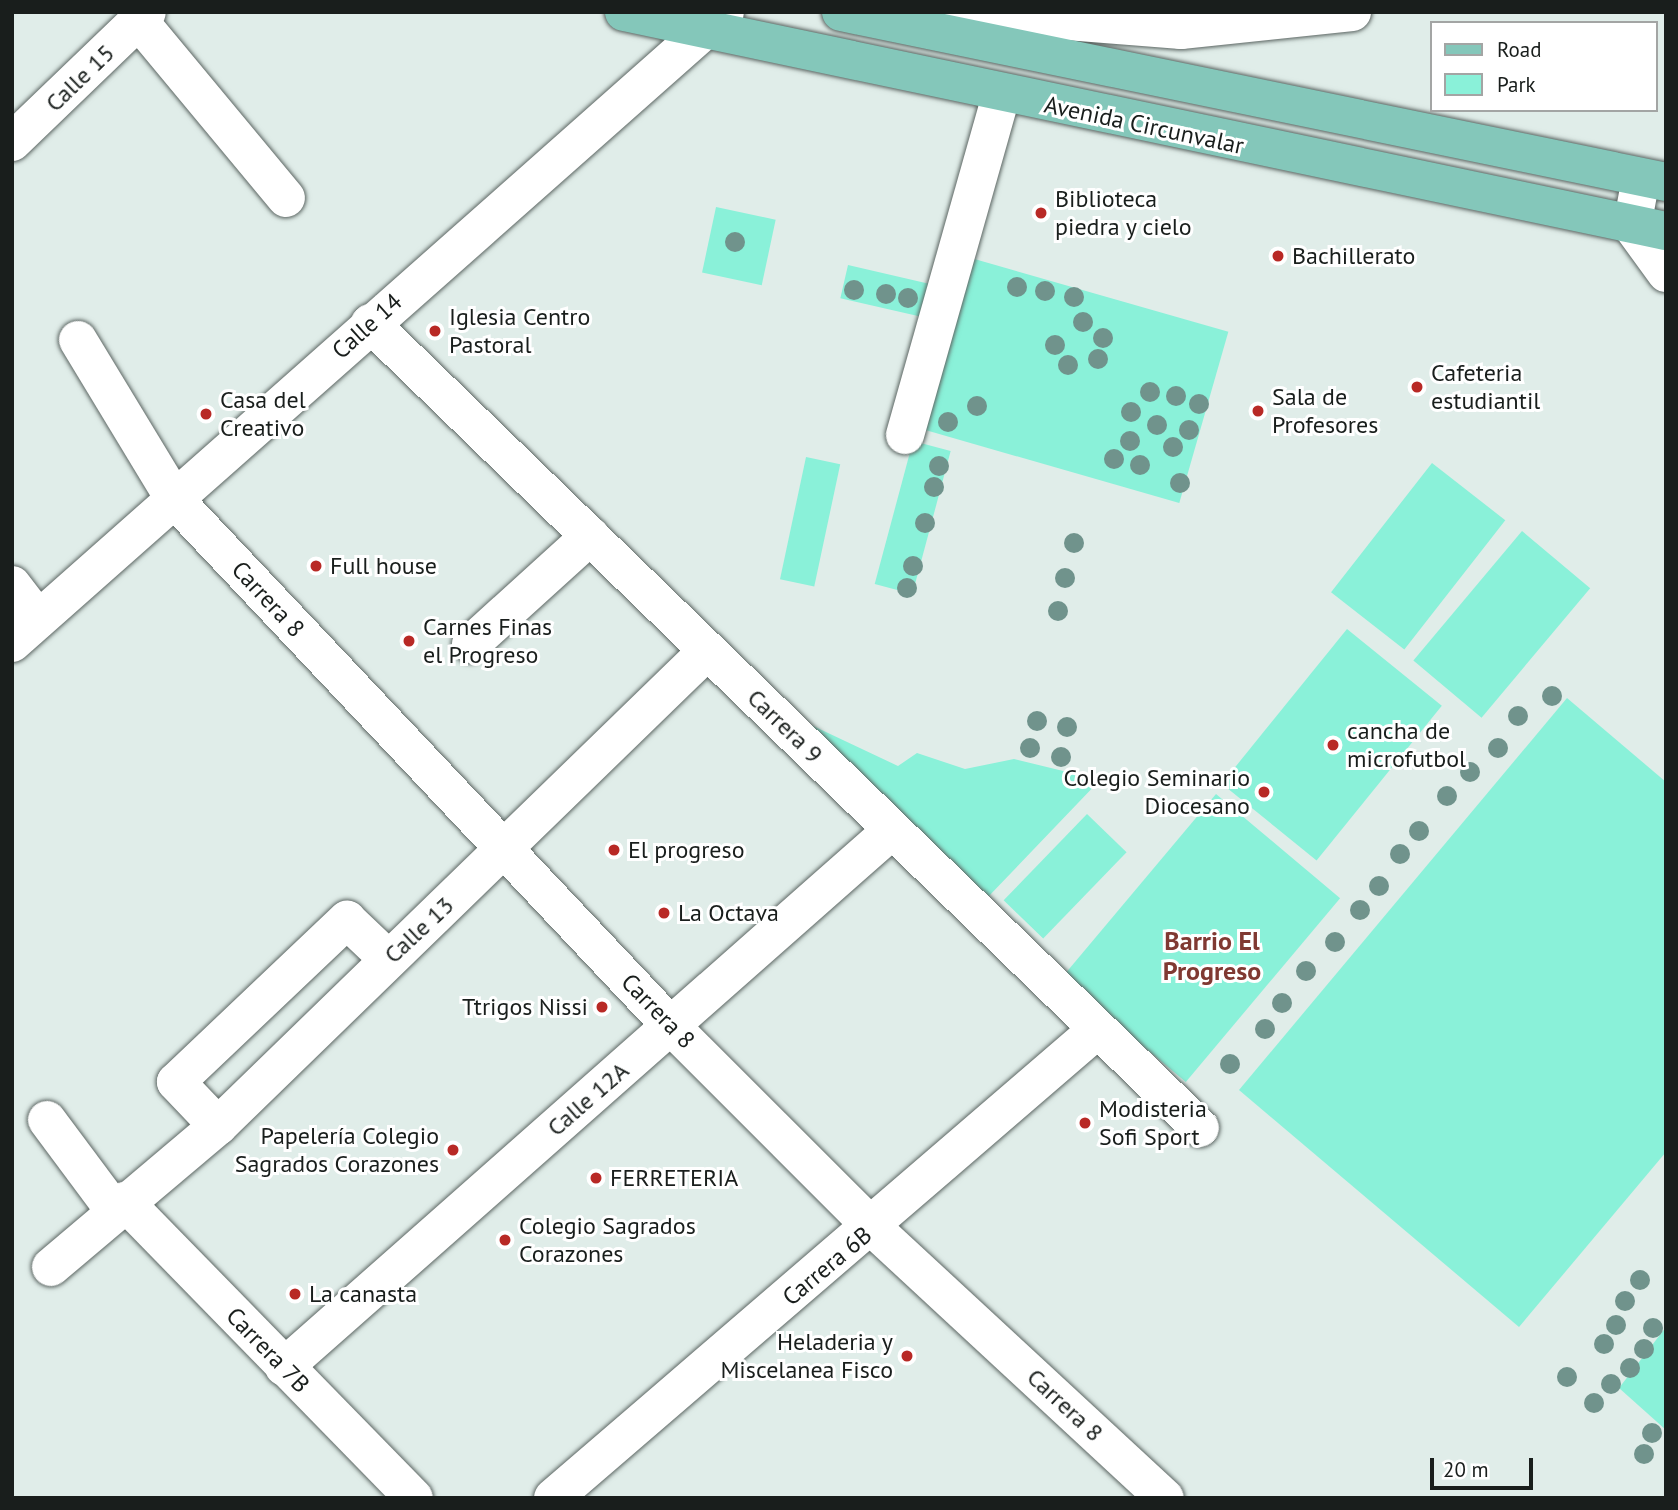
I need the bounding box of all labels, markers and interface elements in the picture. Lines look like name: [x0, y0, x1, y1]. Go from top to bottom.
legend: [1430, 21, 1657, 112]
text: Road: [1497, 36, 1541, 63]
street label: Calle 15: [40, 38, 120, 118]
text: Park: [1497, 71, 1536, 98]
street label: Avenida Circunvalar: [1042, 90, 1246, 160]
place label: Biblioteca piedra y cielo: [1055, 185, 1193, 241]
marker: Biblioteca piedra y cielo: [1033, 205, 1049, 221]
place label: Bachillerato: [1292, 242, 1415, 270]
marker: Bachillerato: [1270, 248, 1286, 264]
street label: Calle 14: [326, 287, 408, 365]
place label: Iglesia Centro Pastoral: [449, 303, 590, 359]
marker: Iglesia Centro Pastoral: [427, 323, 443, 339]
place label: Cafeteria estudiantil: [1431, 359, 1540, 415]
marker: Cafeteria estudiantil: [1409, 379, 1425, 395]
place label: Sala de Profesores: [1272, 383, 1378, 439]
place label: Casa del Creativo: [220, 386, 306, 442]
marker: Sala de Profesores: [1250, 403, 1266, 419]
marker: Casa del Creativo: [198, 406, 214, 422]
place label: Full house: [330, 552, 437, 580]
street label: Carrera 8: [226, 555, 310, 643]
marker: Full house: [308, 558, 324, 574]
place label: Carnes Finas el Progreso: [423, 613, 552, 669]
marker: Carnes Finas el Progreso: [401, 633, 417, 649]
street label: Carrera 9: [741, 683, 829, 769]
place label: cancha de microfutbol: [1347, 717, 1466, 773]
marker: cancha de microfutbol: [1325, 737, 1341, 753]
place label: Colegio Seminario Diocesano: [1063, 764, 1250, 820]
marker: Colegio Seminario Diocesano: [1256, 784, 1272, 800]
place label: El progreso: [628, 836, 744, 864]
marker: El progreso: [606, 842, 622, 858]
street label: Calle 13: [378, 891, 460, 969]
place label: La Octava: [678, 899, 779, 927]
marker: La Octava: [656, 905, 672, 921]
district label: Barrio El Progreso: [1163, 925, 1261, 986]
street label: Carrera 8: [615, 967, 701, 1055]
place label: Ttrigos Nissi: [462, 993, 588, 1021]
marker: Ttrigos Nissi: [594, 999, 610, 1015]
street label: Calle 12A: [542, 1056, 634, 1142]
place label: Modisteria Sofi Sport: [1099, 1095, 1207, 1151]
marker: Modisteria Sofi Sport: [1077, 1115, 1093, 1131]
place label: Papelería Colegio Sagrados Corazones: [235, 1122, 439, 1178]
marker: Papelería Colegio Sagrados Corazones: [445, 1142, 461, 1158]
place label: FERRETERIA: [610, 1164, 738, 1192]
marker: FERRETERIA: [588, 1170, 604, 1186]
place label: Colegio Sagrados Corazones: [519, 1212, 696, 1268]
street label: Carrera 6B: [777, 1220, 877, 1312]
marker: Colegio Sagrados Corazones: [497, 1232, 513, 1248]
place label: La canasta: [309, 1280, 417, 1308]
marker: La canasta: [287, 1286, 303, 1302]
street label: Carrera 7B: [220, 1301, 316, 1399]
place label: Heladeria y Miscelanea Fisco: [720, 1328, 893, 1384]
marker: Heladeria y Miscelanea Fisco: [899, 1348, 915, 1364]
street label: Carrera 8: [1021, 1363, 1109, 1447]
scale bar: [1433, 1444, 1536, 1488]
text: 20 m: [1443, 1456, 1489, 1483]

